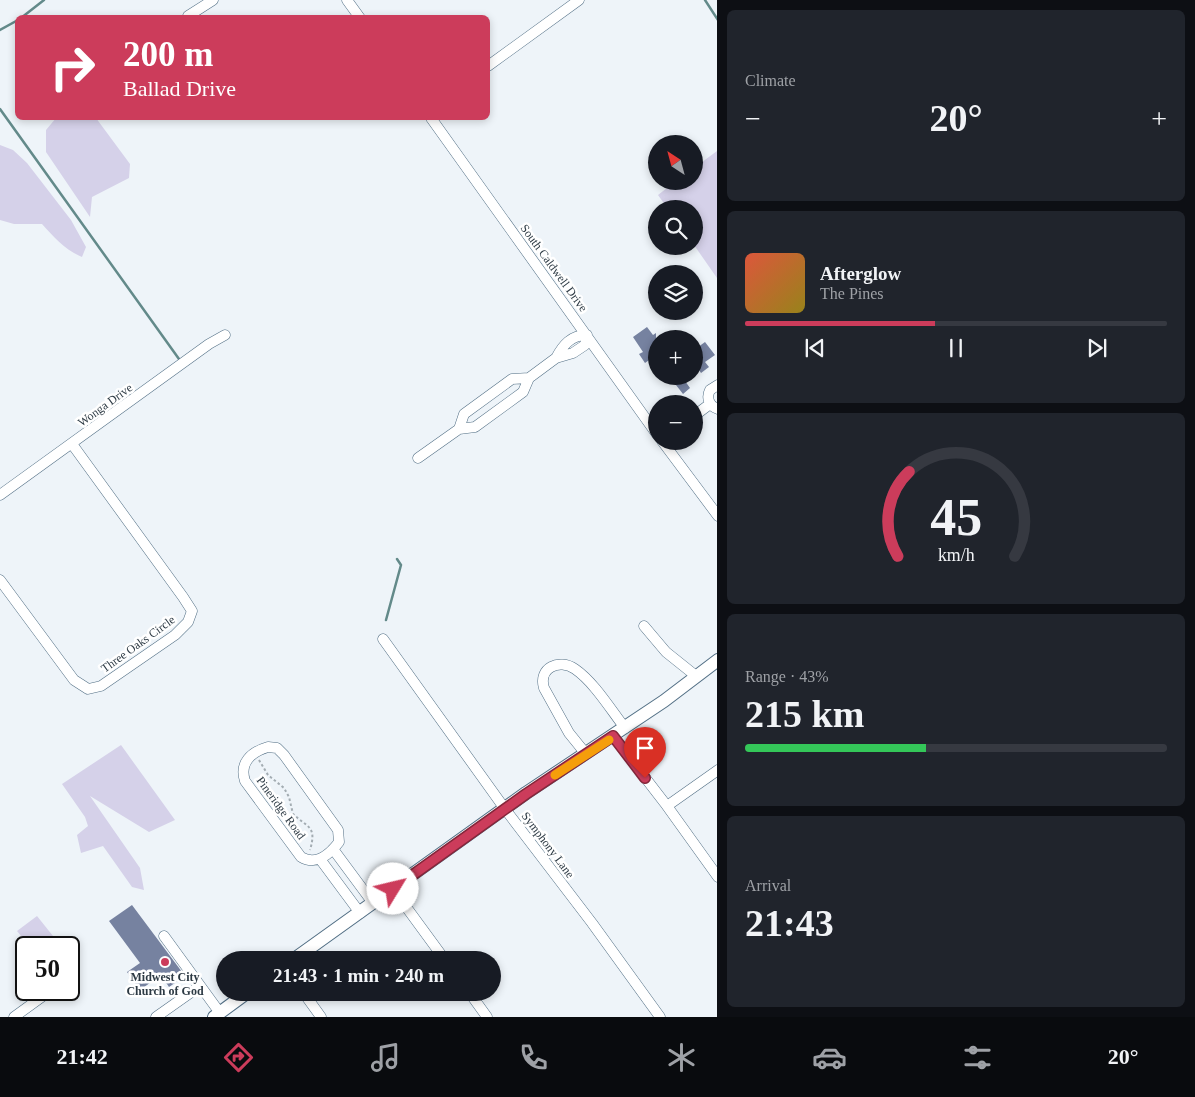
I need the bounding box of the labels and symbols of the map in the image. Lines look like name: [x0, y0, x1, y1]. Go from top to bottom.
north arrow: [648, 135, 702, 190]
street label: South Caldwell Drive: [518, 222, 590, 314]
street label: Wonga Drive: [75, 381, 135, 429]
street label: Three Oaks Circle: [98, 612, 178, 676]
pin: [624, 727, 666, 778]
street label: Pineridge Road: [253, 774, 309, 842]
street label: Symphony Lane: [519, 809, 577, 881]
position arrow: [366, 862, 418, 914]
speed limit sign: 50: [15, 936, 80, 1001]
marker: Midwest City Church of God: [159, 956, 171, 968]
place label: Midwest City Church of God: [126, 970, 204, 998]

